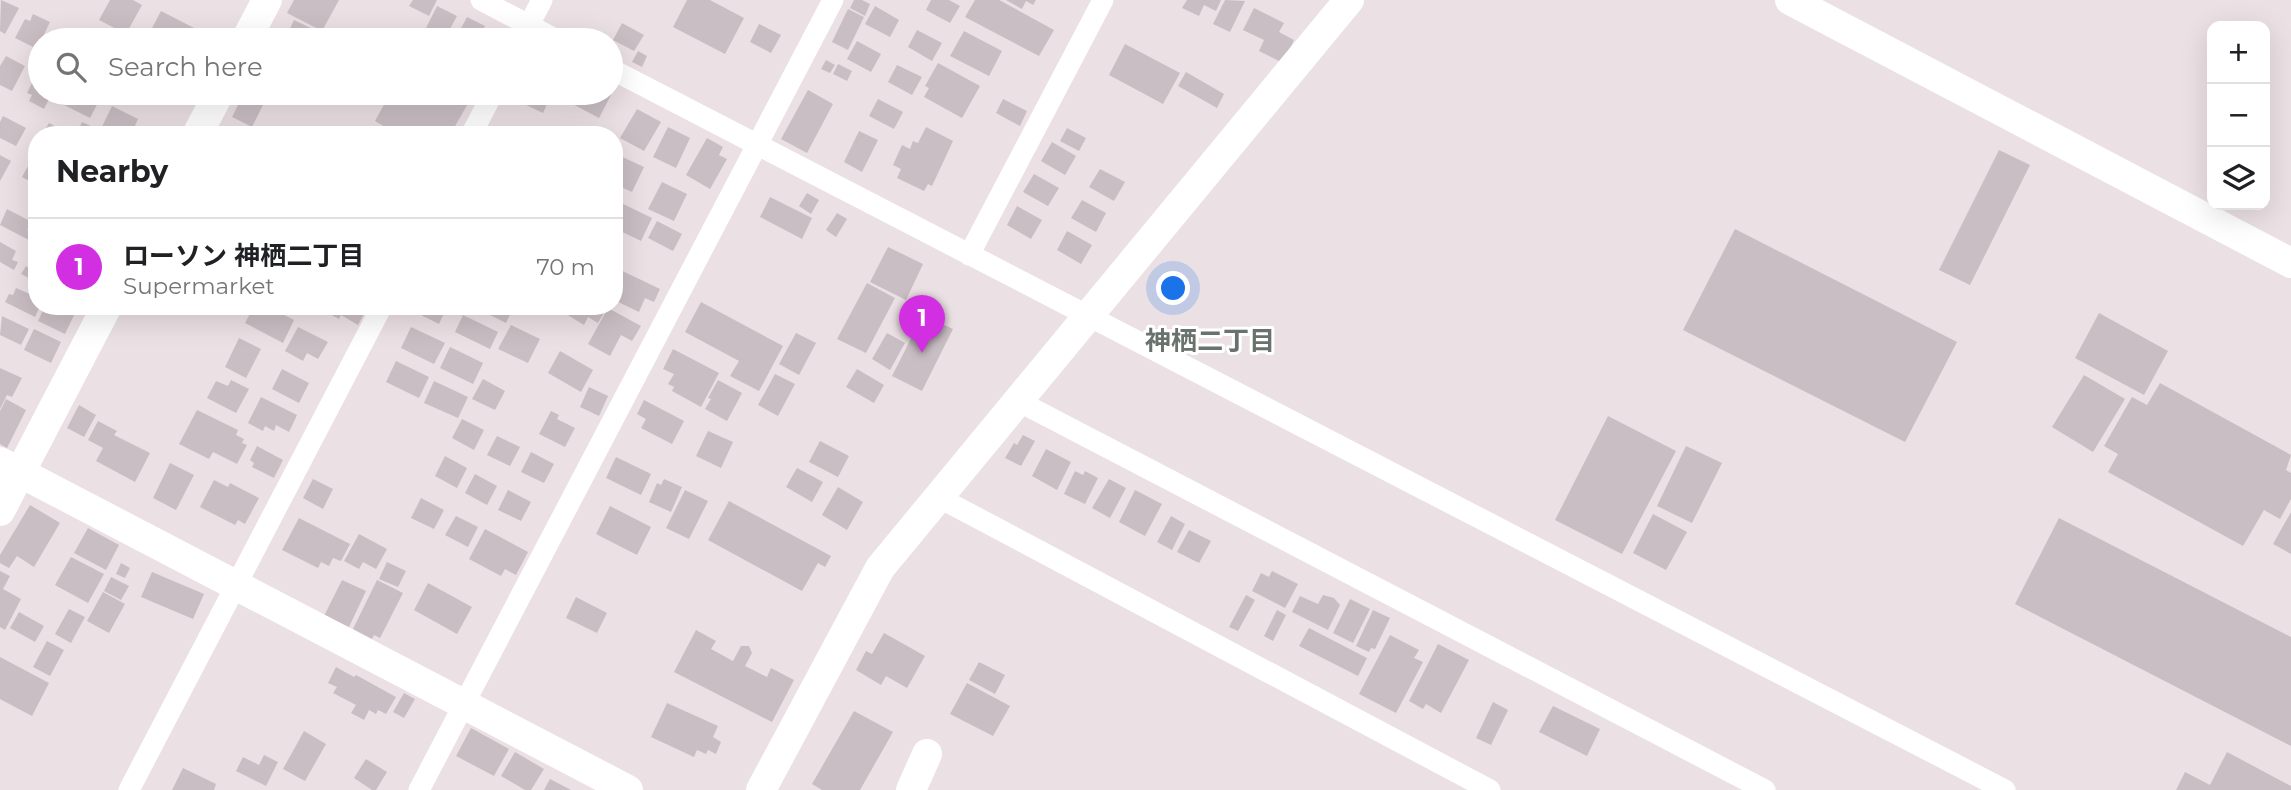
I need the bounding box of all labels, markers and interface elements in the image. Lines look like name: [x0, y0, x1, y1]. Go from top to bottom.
map controls: [2207, 21, 2270, 210]
button: +: [2207, 21, 2270, 84]
search box: [28, 28, 623, 105]
icon: search: [52, 48, 90, 86]
text: Search here: [108, 51, 263, 83]
button: −: [2207, 84, 2270, 147]
button: layers: [2207, 147, 2270, 210]
text: Nearby: [56, 153, 168, 190]
text: ローソン 神栖二丁目: [123, 240, 364, 272]
text: 1: [74, 253, 84, 281]
text: 70 m: [536, 253, 595, 281]
your location: [1156, 271, 1190, 305]
text: Supermarket: [123, 272, 275, 300]
pin: 1: [899, 295, 945, 353]
district label: 神栖二丁目: [1145, 325, 1275, 357]

